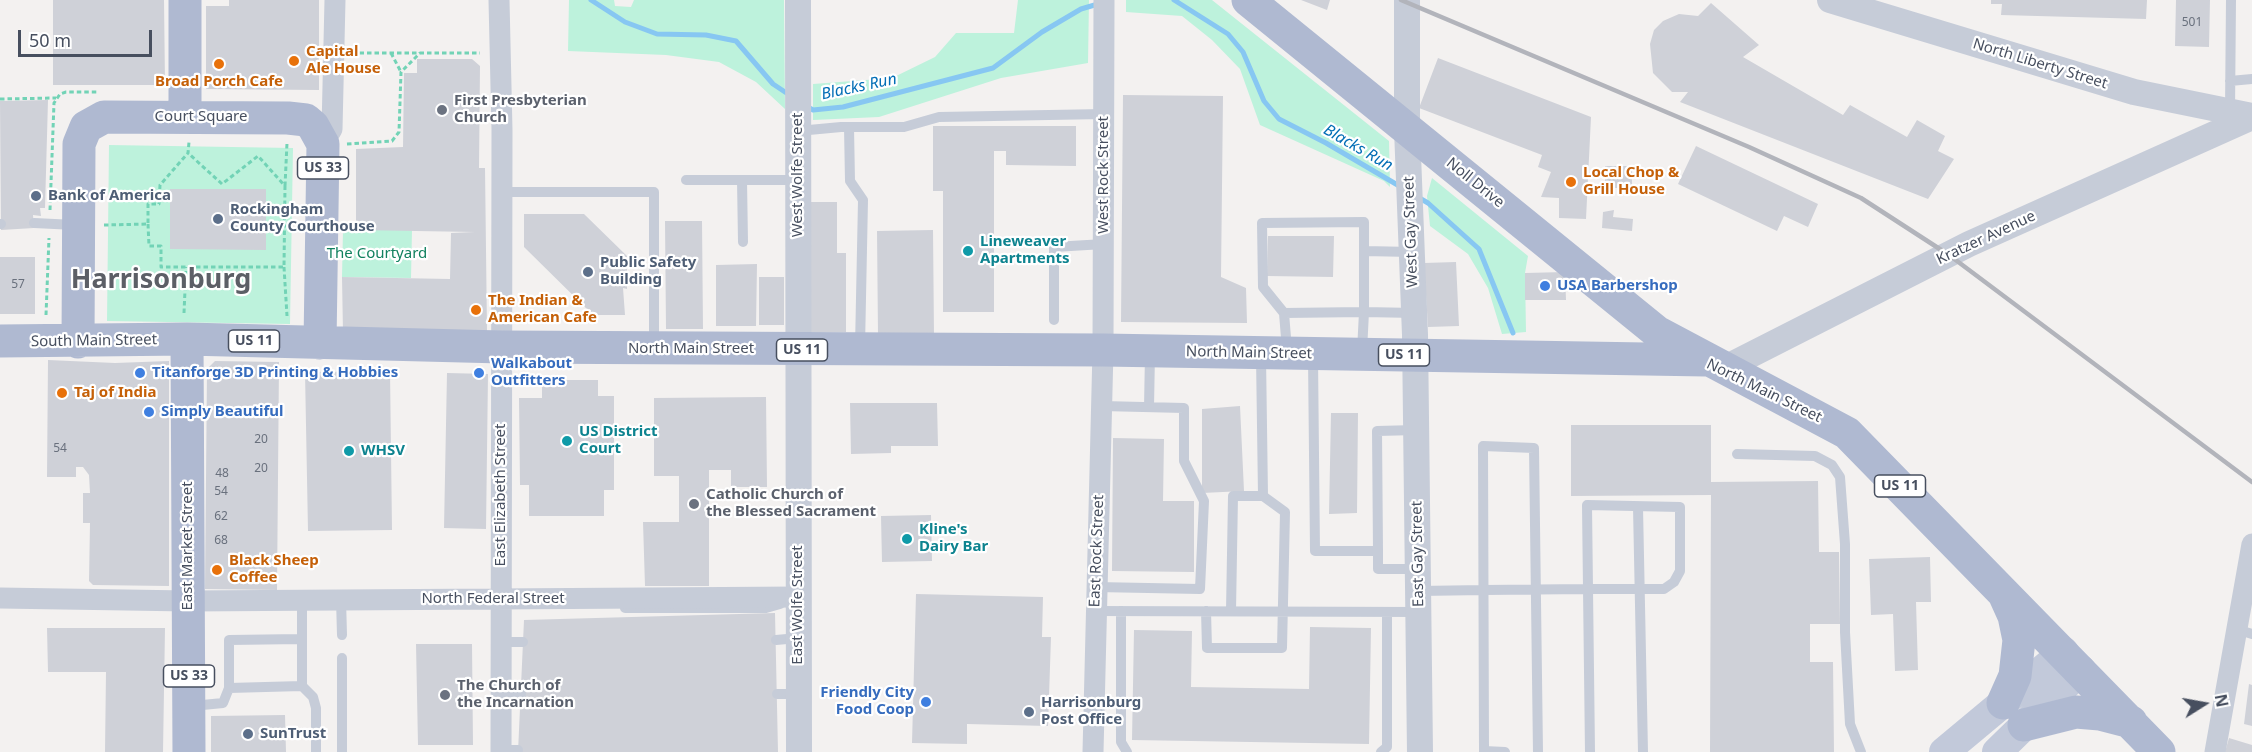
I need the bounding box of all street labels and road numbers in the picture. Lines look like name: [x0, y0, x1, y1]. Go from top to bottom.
street label: North Liberty Street: [1971, 35, 2109, 93]
street label: Court Square: [155, 108, 247, 126]
street label: West Wolfe Street: [789, 113, 807, 237]
street label: West Rock Street: [1095, 116, 1113, 234]
street label: Noll Drive: [1442, 154, 1508, 212]
road number: US 33: [298, 157, 348, 179]
street label: West Gay Street: [1400, 176, 1422, 288]
street label: Kratzer Avenue: [1934, 207, 2038, 269]
road number: US 11: [228, 330, 280, 352]
street label: South Main Street: [31, 331, 157, 351]
road number: US 11: [776, 339, 828, 361]
street label: North Main Street: [628, 340, 754, 358]
street label: North Main Street: [1186, 343, 1312, 363]
road number: US 11: [1378, 344, 1430, 366]
street label: North Main Street: [1703, 355, 1825, 427]
street label: East Elizabeth Street: [492, 424, 510, 566]
road number: US 11: [1874, 475, 1926, 497]
street label: East Market Street: [179, 481, 197, 611]
street label: East Rock Street: [1086, 494, 1108, 608]
street label: East Gay Street: [1408, 501, 1428, 607]
street label: East Wolfe Street: [789, 545, 807, 665]
street label: North Federal Street: [421, 590, 565, 608]
road number: US 33: [164, 665, 214, 687]

